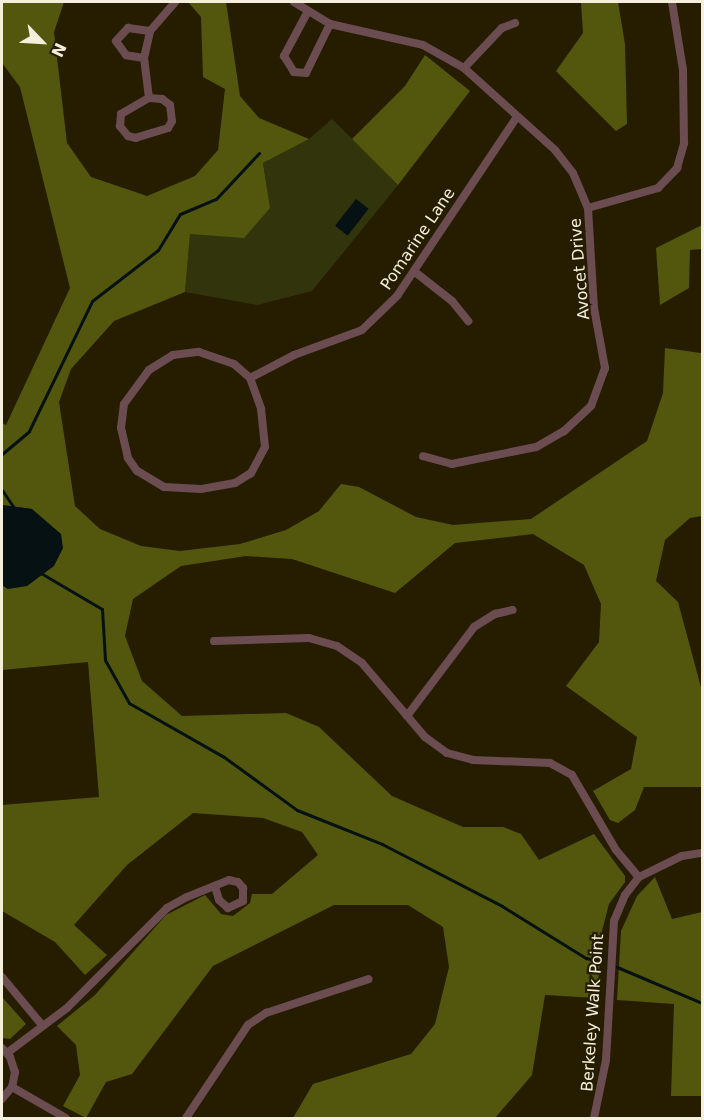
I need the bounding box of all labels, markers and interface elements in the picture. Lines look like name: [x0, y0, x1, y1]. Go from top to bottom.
north arrow: [12, 12, 72, 72]
text: N: [47, 40, 70, 60]
street label: Pomarine Lane: [377, 184, 459, 294]
street label: Avocet Drive: [566, 217, 594, 321]
street label: Berkeley Walk Point: [578, 934, 608, 1092]

